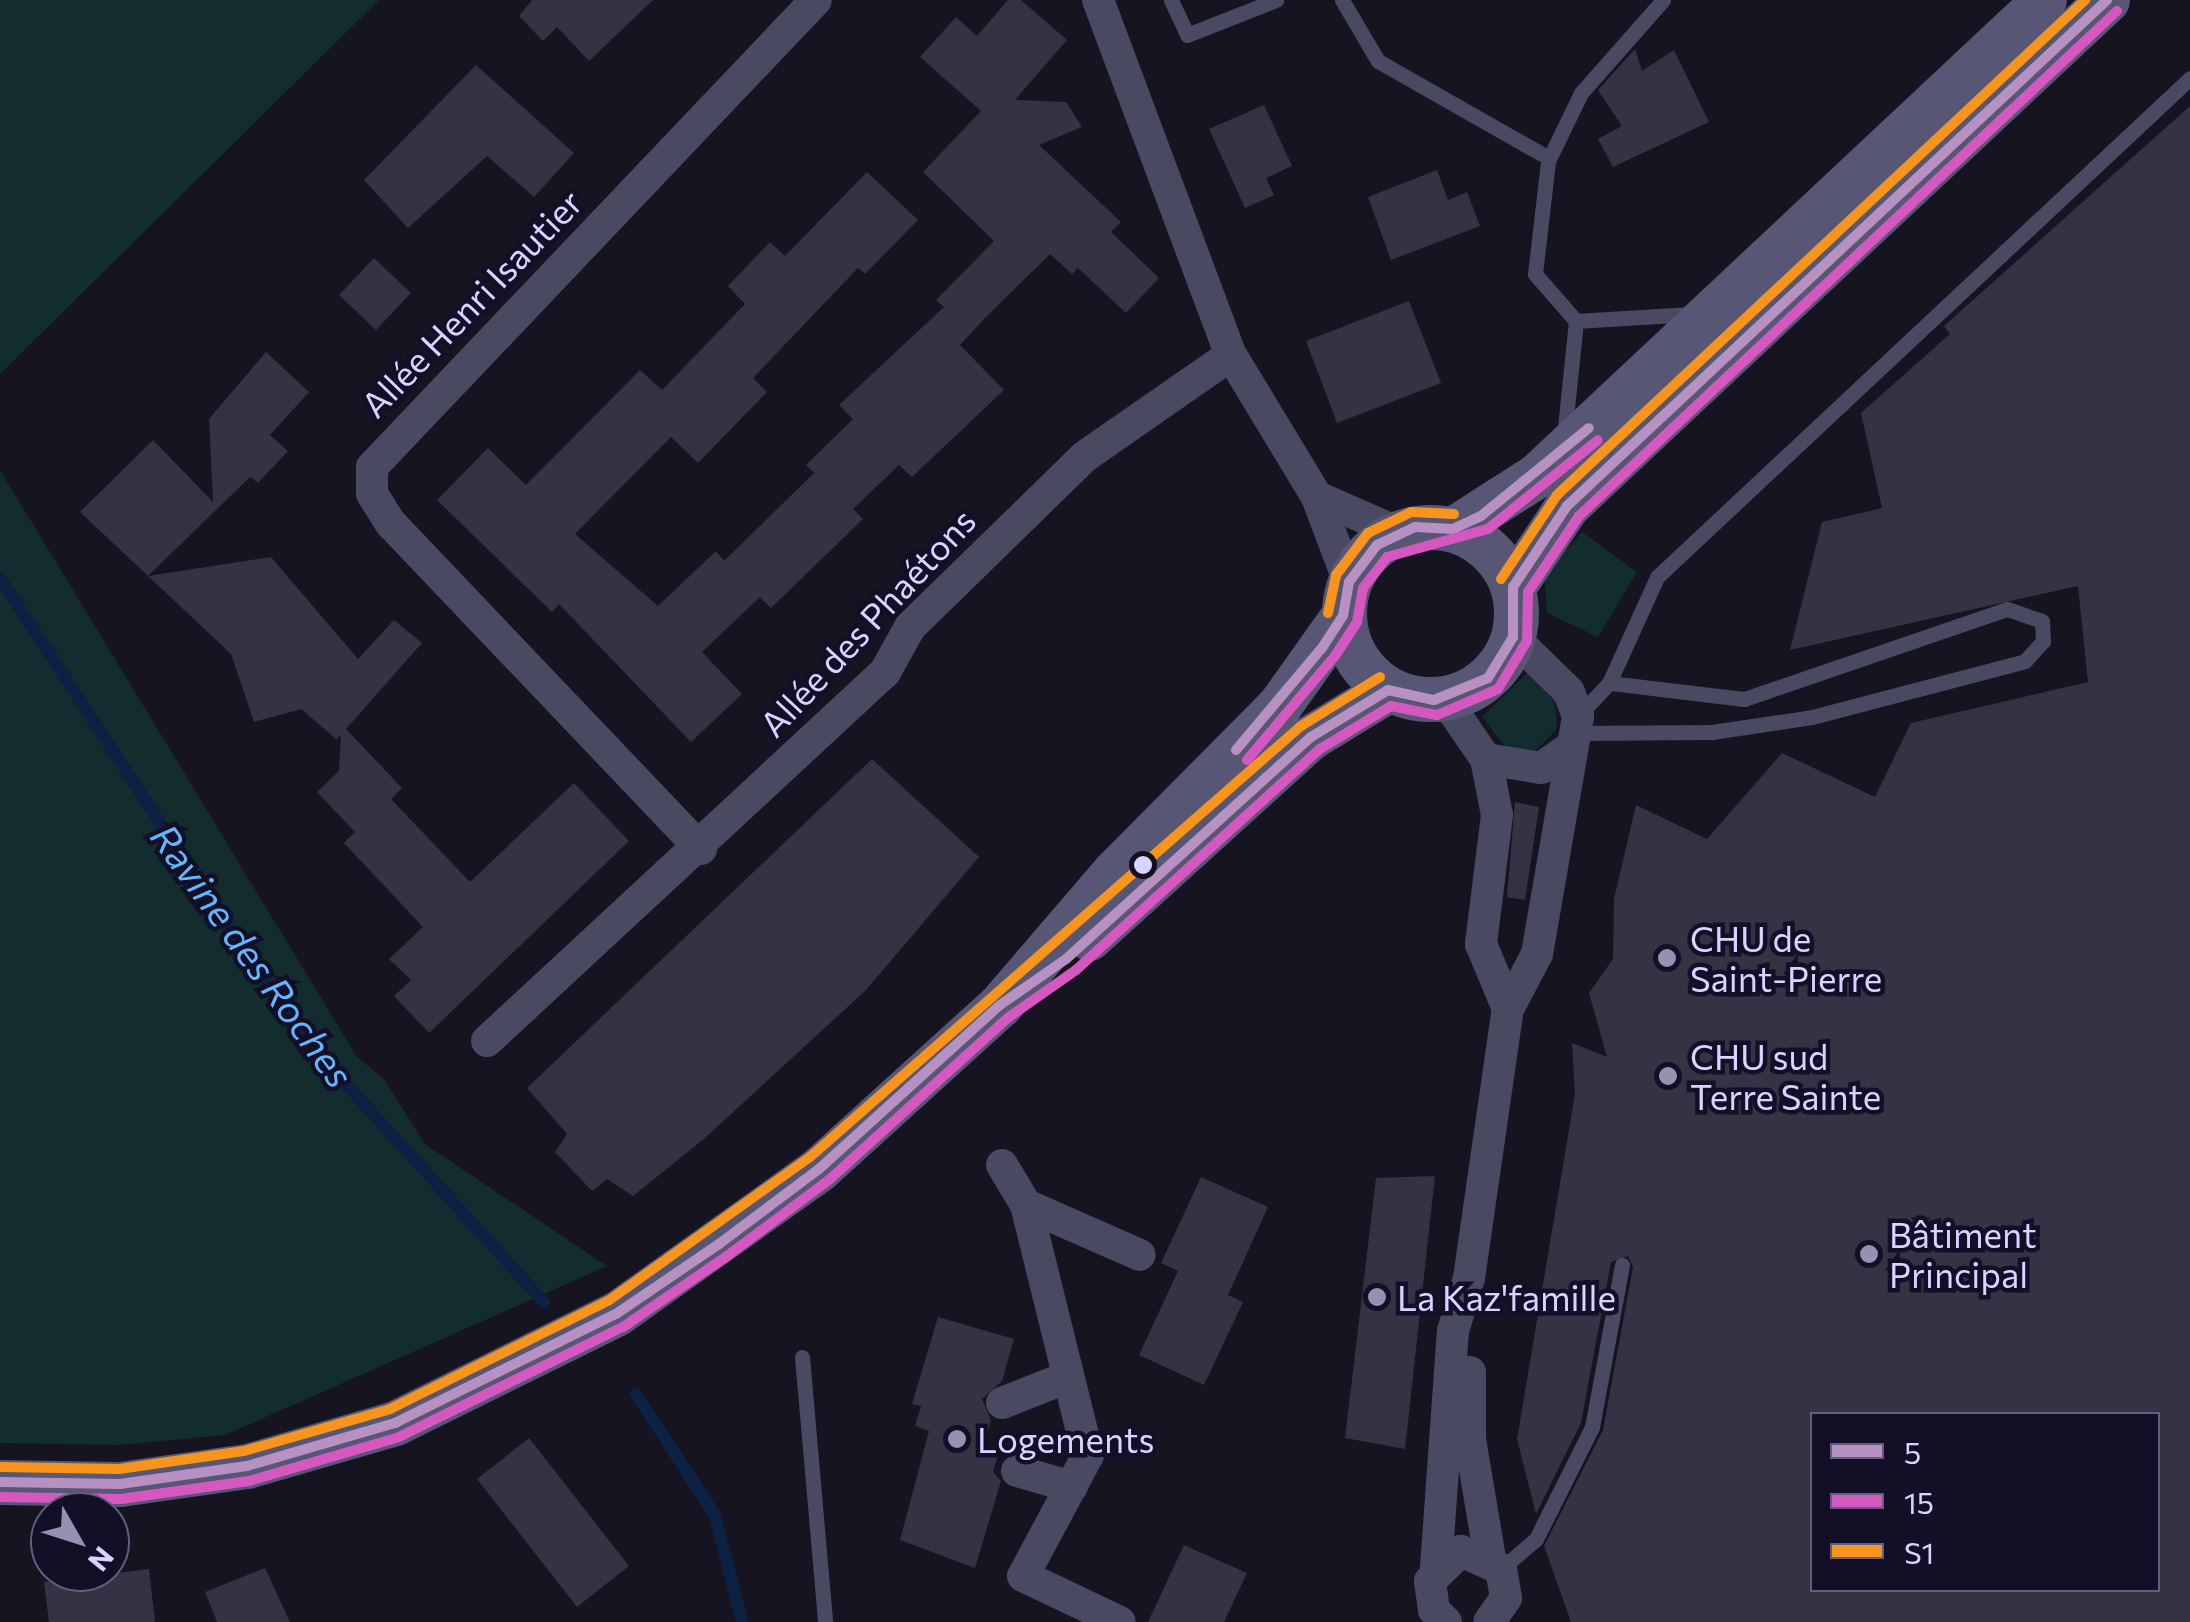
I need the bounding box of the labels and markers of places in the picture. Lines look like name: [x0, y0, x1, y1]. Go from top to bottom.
unlabelled marker: [1133, 855, 1153, 875]
place label: CHU de Saint-Pierre: [1690, 917, 1882, 999]
marker: CHU de Saint-Pierre: [1654, 945, 1680, 971]
place label: CHU sud Terre Sainte: [1690, 1035, 1881, 1117]
marker: CHU sud Terre Sainte: [1655, 1063, 1681, 1089]
place label: Bâtiment Principal: [1889, 1213, 2036, 1295]
marker: Bâtiment Principal: [1858, 1243, 1880, 1265]
place label: La Kaz'famille: [1397, 1276, 1616, 1318]
marker: La Kaz'famille: [1366, 1286, 1388, 1308]
place label: Logements: [977, 1418, 1154, 1460]
marker: Logements: [946, 1428, 968, 1450]

